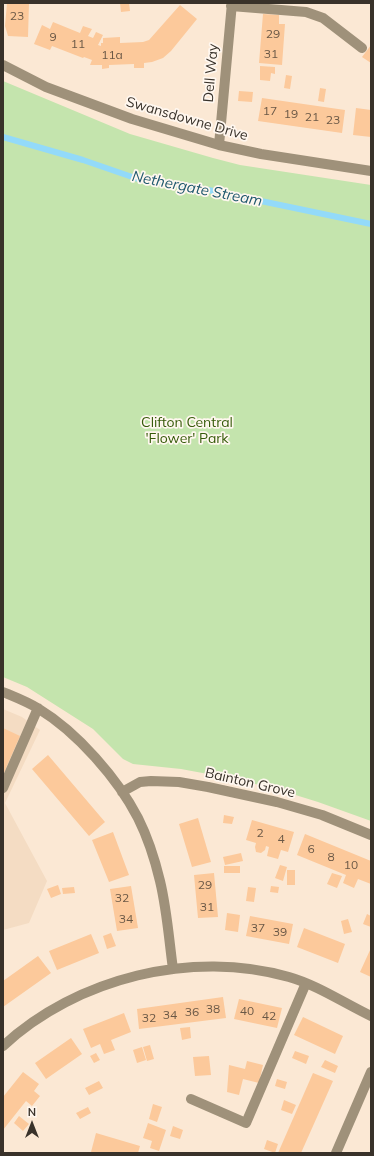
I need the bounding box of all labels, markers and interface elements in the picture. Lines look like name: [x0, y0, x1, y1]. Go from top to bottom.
house number: 23: [10, 9, 24, 23]
house number: 29: [266, 27, 280, 41]
house number: 9: [49, 30, 57, 44]
house number: 11: [71, 37, 85, 51]
street label: Dell Way: [200, 43, 222, 103]
house number: 31: [264, 47, 278, 61]
house number: 11a: [101, 48, 123, 62]
street label: Swansdowne Drive: [124, 94, 250, 144]
house number: 17: [263, 104, 277, 118]
house number: 19: [284, 107, 298, 121]
house number: 21: [305, 110, 319, 124]
house number: 23: [326, 113, 340, 127]
water label: Nethergate Stream: [130, 168, 264, 210]
park label: Clifton Central 'Flower' Park: [141, 415, 233, 448]
street label: Bainton Grove: [203, 764, 297, 802]
house number: 2: [256, 826, 264, 840]
house number: 4: [277, 832, 285, 846]
house number: 6: [307, 842, 315, 856]
house number: 8: [327, 850, 335, 864]
house number: 10: [344, 858, 358, 872]
house number: 29: [198, 878, 212, 892]
house number: 32: [115, 891, 129, 905]
house number: 31: [200, 900, 214, 914]
house number: 34: [119, 912, 133, 926]
house number: 37: [251, 921, 265, 935]
house number: 39: [273, 925, 287, 939]
house number: 38: [206, 1002, 220, 1016]
house number: 40: [240, 1004, 254, 1018]
house number: 36: [185, 1005, 199, 1019]
house number: 34: [163, 1008, 177, 1022]
house number: 42: [262, 1009, 276, 1023]
house number: 32: [142, 1011, 156, 1025]
north arrow: [12, 1104, 52, 1144]
text: N: [28, 1105, 36, 1119]

